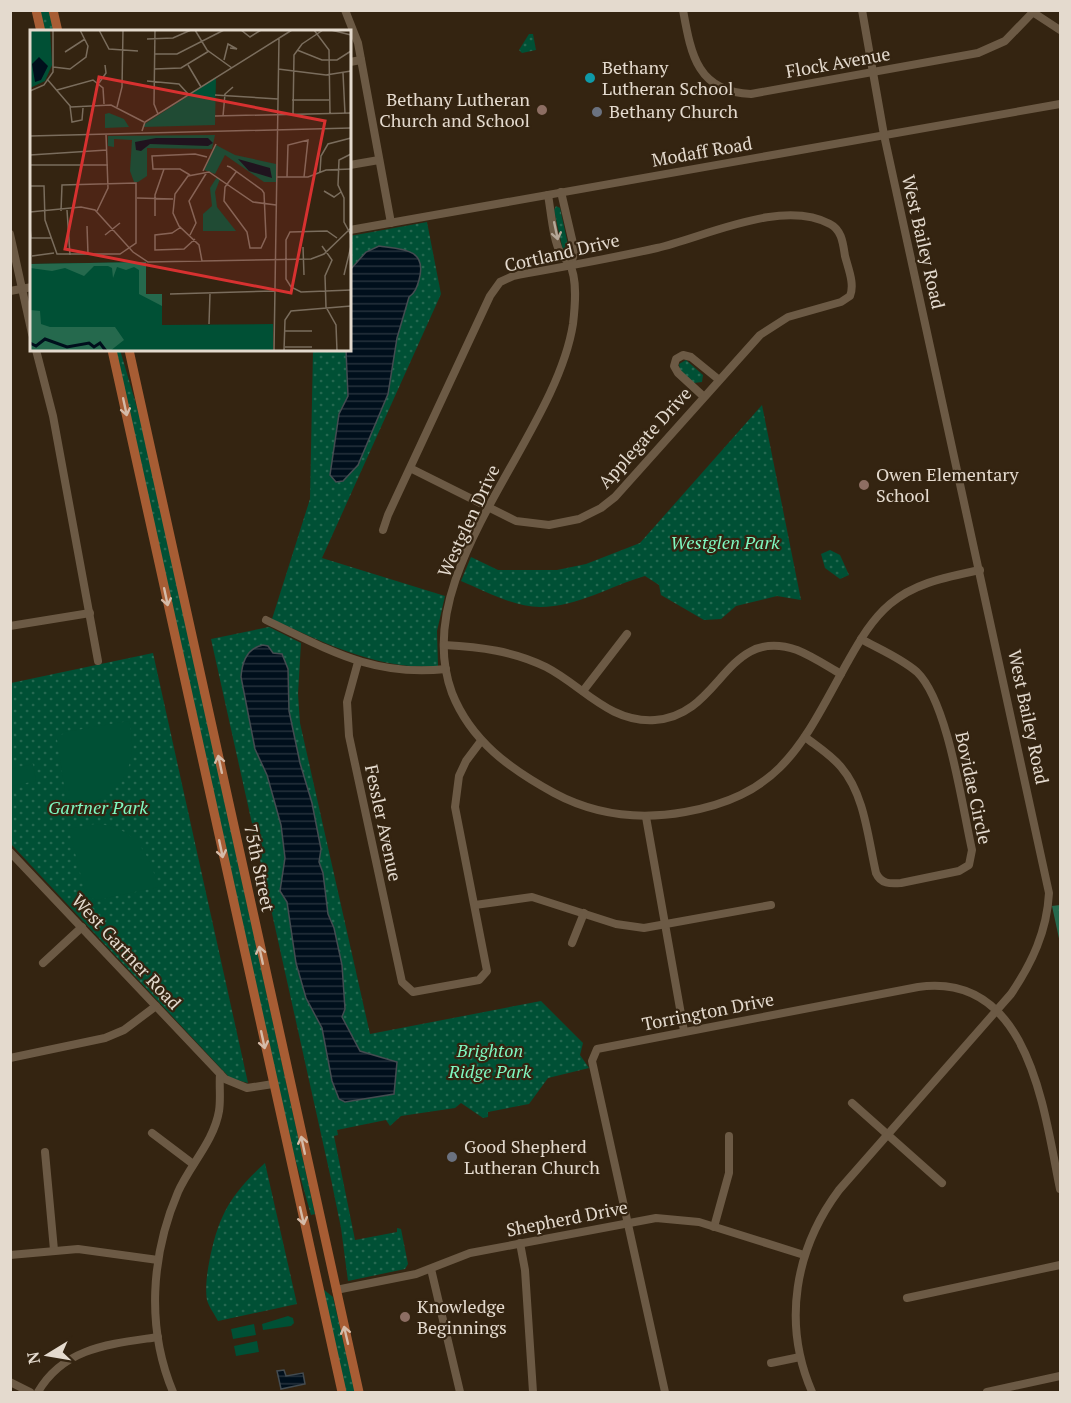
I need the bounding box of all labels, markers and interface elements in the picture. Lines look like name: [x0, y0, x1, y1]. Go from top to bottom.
inset map: [30, 30, 351, 351]
street label: Flock Avenue: [784, 41, 892, 83]
place label: Bethany Lutheran School: [602, 55, 734, 100]
marker: Bethany Lutheran School: [583, 71, 597, 85]
place label: Bethany Lutheran Church and School: [379, 87, 530, 132]
place label: Bethany Church: [609, 99, 738, 123]
marker: Bethany Lutheran Church and School: [535, 103, 549, 117]
marker: Bethany Church: [590, 105, 604, 119]
street label: Modaff Road: [650, 130, 754, 172]
street label: West Bailey Road: [897, 172, 951, 311]
one-way arrow: [550, 222, 562, 241]
street label: Cortland Drive: [502, 227, 622, 277]
street label: Applegate Drive: [592, 381, 696, 493]
one-way arrow: [119, 397, 131, 416]
street label: Westglen Drive: [432, 461, 505, 581]
place label: Owen Elementary School: [876, 462, 1020, 507]
marker: Owen Elementary School: [857, 478, 871, 492]
park label: Westglen Park: [670, 530, 780, 554]
one-way arrow: [161, 587, 173, 606]
street label: West Bailey Road: [1003, 647, 1055, 786]
street label: Bovidae Circle: [950, 729, 998, 846]
one-way arrow: [213, 755, 225, 774]
street label: Fessler Avenue: [360, 762, 408, 883]
park label: Gartner Park: [48, 795, 148, 819]
street label: 75th Street: [239, 822, 281, 914]
one-way arrow: [216, 839, 228, 858]
street label: West Gartner Road: [67, 888, 187, 1014]
one-way arrow: [255, 945, 267, 964]
street label: Torrington Drive: [640, 986, 776, 1036]
one-way arrow: [258, 1029, 269, 1049]
park label: Brighton Ridge Park: [448, 1038, 532, 1083]
place label: Good Shepherd Lutheran Church: [464, 1134, 600, 1179]
one-way arrow: [297, 1136, 309, 1155]
marker: Good Shepherd Lutheran Church: [445, 1150, 459, 1164]
street label: Shepherd Drive: [504, 1194, 630, 1242]
one-way arrow: [297, 1206, 309, 1225]
place label: Knowledge Beginnings: [417, 1294, 507, 1339]
marker: Knowledge Beginnings: [398, 1310, 412, 1324]
north arrow: [18, 1325, 78, 1385]
one-way arrow: [339, 1326, 351, 1345]
text: N: [21, 1350, 45, 1366]

